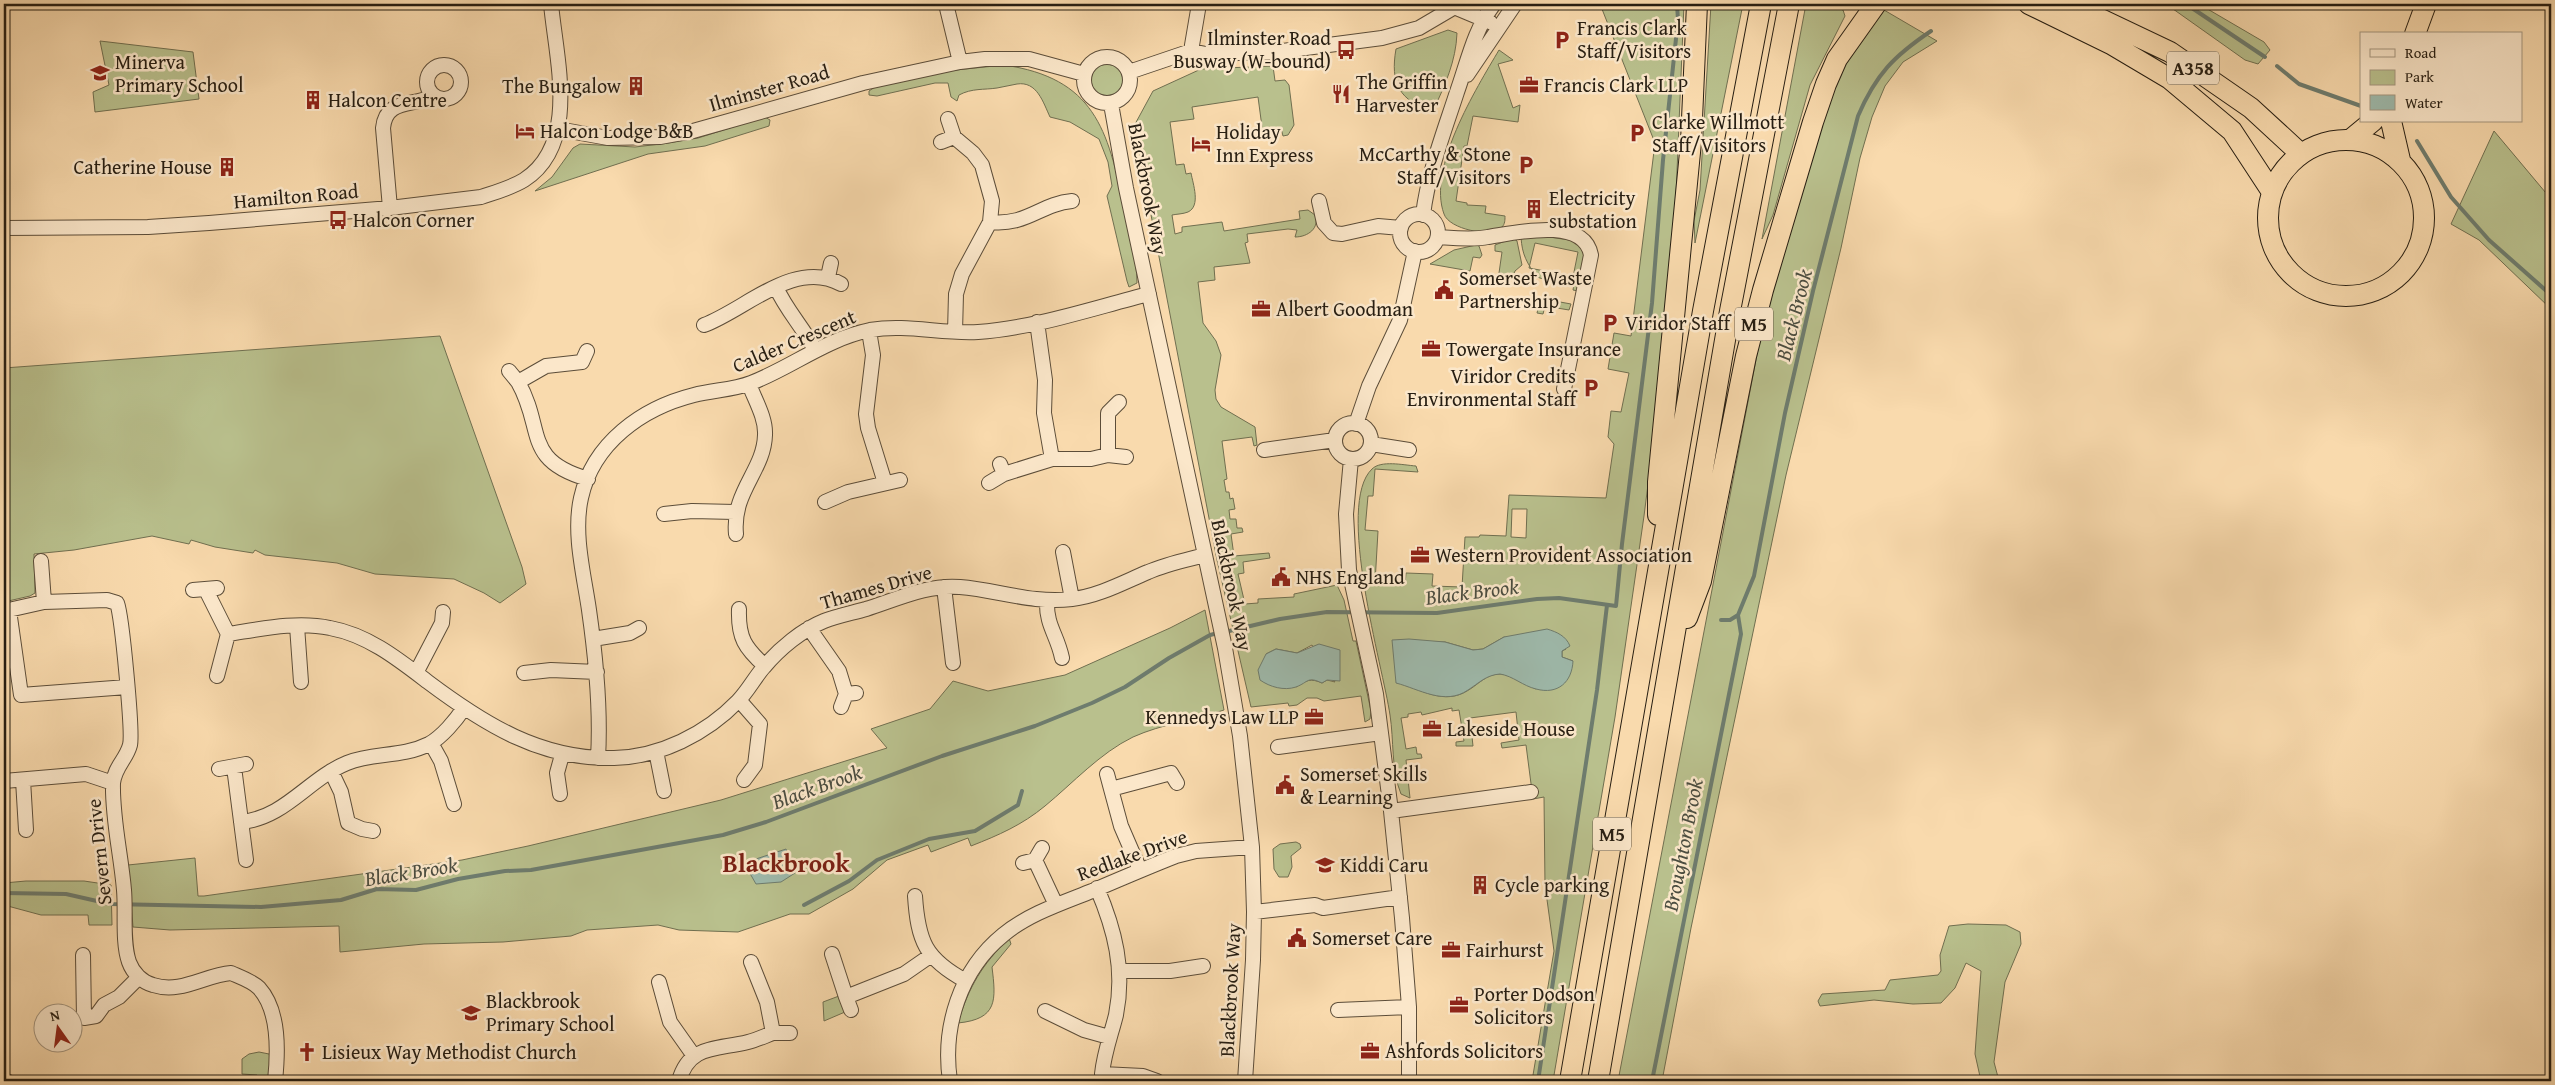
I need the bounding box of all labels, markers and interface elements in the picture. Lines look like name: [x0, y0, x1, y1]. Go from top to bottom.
place label: Francis Clark Staff/Visitors: [1577, 13, 1691, 65]
place label: Ilminster Road Busway (W-bound): [1173, 23, 1331, 75]
parking icon: Francis Clark Staff/Visitors: [1551, 29, 1573, 51]
legend: [2360, 32, 2522, 122]
bus stop icon: Ilminster Road Busway (W-bound): [1335, 39, 1357, 61]
text: Road: [2405, 42, 2436, 63]
place label: Minerva Primary School: [115, 47, 244, 99]
road number: A358: [2167, 52, 2219, 84]
street label: Ilminster Road: [705, 56, 833, 119]
school or university icon: Minerva Primary School: [89, 62, 111, 84]
text: Park: [2405, 66, 2434, 87]
place label: The Griffin Harvester: [1356, 67, 1448, 119]
place label: Francis Clark LLP: [1544, 70, 1688, 99]
place label: The Bungalow: [502, 71, 622, 100]
office icon: Francis Clark LLP: [1518, 74, 1540, 96]
building icon: The Bungalow: [625, 75, 647, 97]
restaurant icon: The Griffin Harvester: [1330, 83, 1352, 105]
place label: Halcon Centre: [328, 85, 447, 114]
building icon: Halcon Centre: [302, 89, 324, 111]
text: Water: [2405, 92, 2443, 113]
place label: Clarke Willmott Staff/Visitors: [1652, 107, 1784, 159]
place label: Halcon Lodge B&B: [540, 116, 694, 145]
place label: Holiday Inn Express: [1216, 117, 1313, 169]
hotel icon: Halcon Lodge B&B: [514, 120, 536, 142]
street label: Blackbrook Way: [1121, 120, 1176, 257]
parking icon: Clarke Willmott Staff/Visitors: [1626, 122, 1648, 144]
hotel icon: Holiday Inn Express: [1190, 133, 1212, 155]
place label: McCarthy & Stone Staff/Visitors: [1359, 139, 1511, 191]
place label: Catherine House: [74, 152, 212, 181]
parking icon: McCarthy & Stone Staff/Visitors: [1515, 154, 1537, 176]
building icon: Catherine House: [216, 156, 238, 178]
street label: Hamilton Road: [232, 176, 360, 215]
place label: Electricity substation: [1549, 183, 1637, 235]
building icon: Electricity substation: [1523, 198, 1545, 220]
place label: Halcon Corner: [353, 205, 474, 234]
bus stop icon: Halcon Corner: [327, 209, 349, 231]
place label: Somerset Waste Partnership: [1459, 263, 1592, 315]
water label: Black Brook: [1767, 265, 1820, 365]
public building icon: Somerset Waste Partnership: [1433, 279, 1455, 301]
place label: Albert Goodman: [1276, 294, 1413, 323]
office icon: Albert Goodman: [1250, 298, 1272, 320]
street label: Calder Crescent: [728, 302, 860, 380]
place label: Viridor Staff: [1625, 308, 1732, 337]
road number: M5: [1735, 308, 1773, 340]
parking icon: Viridor Staff: [1599, 312, 1621, 334]
place label: Towergate Insurance: [1446, 334, 1621, 363]
office icon: Towergate Insurance: [1420, 338, 1442, 360]
place label: Viridor Credits Environmental Staff: [1407, 361, 1578, 413]
parking icon: Viridor Credits Environmental Staff: [1580, 377, 1602, 399]
street label: Blackbrook Way: [1204, 516, 1261, 653]
place label: Western Provident Association: [1435, 540, 1692, 569]
office icon: Western Provident Association: [1409, 544, 1431, 566]
street label: Thames Drive: [817, 557, 935, 616]
place label: NHS England: [1296, 562, 1405, 591]
public building icon: NHS England: [1270, 566, 1292, 588]
water label: Black Brook: [1423, 570, 1521, 613]
place label: Kennedys Law LLP: [1145, 702, 1299, 731]
office icon: Kennedys Law LLP: [1303, 706, 1325, 728]
place label: Lakeside House: [1447, 714, 1575, 743]
office icon: Lakeside House: [1421, 718, 1443, 740]
water label: Black Brook: [767, 756, 866, 817]
place label: Somerset Skills & Learning: [1300, 759, 1427, 811]
public building icon: Somerset Skills & Learning: [1274, 774, 1296, 796]
water label: Broughton Brook: [1654, 776, 1711, 915]
street label: Severn Drive: [79, 797, 119, 907]
road number: M5: [1593, 818, 1631, 851]
street label: Redlake Drive: [1073, 821, 1191, 888]
district label: Blackbrook: [723, 845, 850, 881]
water label: Black Brook: [361, 849, 460, 894]
place label: Kiddi Caru: [1340, 850, 1428, 879]
school or university icon: Kiddi Caru: [1314, 854, 1336, 876]
place label: Cycle parking: [1495, 870, 1609, 899]
building icon: Cycle parking: [1469, 874, 1491, 896]
street label: Blackbrook Way: [1212, 922, 1247, 1058]
place label: Somerset Care: [1312, 923, 1432, 952]
public building icon: Somerset Care: [1286, 927, 1308, 949]
place label: Fairhurst: [1466, 935, 1544, 964]
office icon: Fairhurst: [1440, 939, 1462, 961]
place label: Porter Dodson Solicitors: [1474, 979, 1595, 1031]
place label: Blackbrook Primary School: [486, 986, 615, 1038]
office icon: Porter Dodson Solicitors: [1448, 994, 1470, 1016]
north arrow: [32, 1002, 82, 1052]
school or university icon: Blackbrook Primary School: [460, 1002, 482, 1024]
text: N: [48, 1004, 62, 1026]
place label: Ashfords Solicitors: [1385, 1036, 1543, 1065]
place label: Lisieux Way Methodist Church: [322, 1037, 576, 1066]
office icon: Ashfords Solicitors: [1359, 1040, 1381, 1062]
church icon: Lisieux Way Methodist Church: [296, 1041, 318, 1063]

